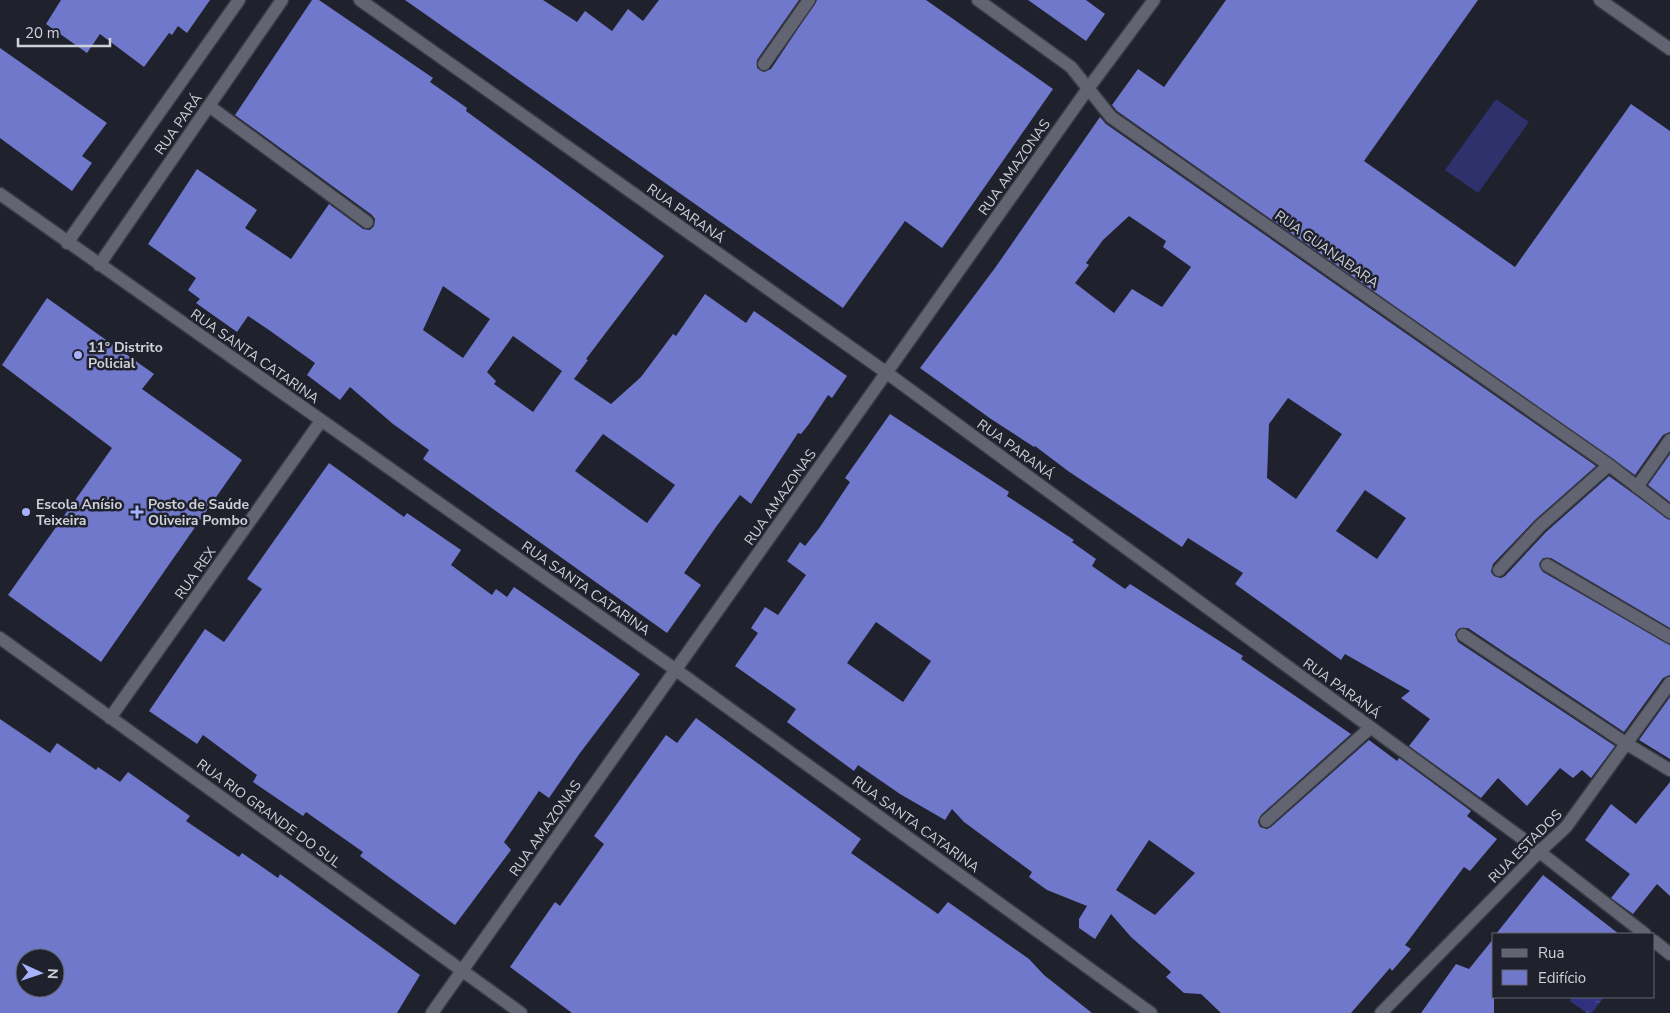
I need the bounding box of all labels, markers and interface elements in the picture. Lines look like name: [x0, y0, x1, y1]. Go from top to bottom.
scale bar: [18, 15, 110, 47]
text: 20 m: [25, 23, 60, 43]
street label: RUA PARÁ: [150, 90, 206, 159]
street label: RUA AMAZONAS: [974, 115, 1055, 219]
street label: RUA PARANÁ: [643, 179, 729, 247]
street label: RUA GUANABARA: [1271, 206, 1383, 293]
street label: RUA SANTA CATARINA: [187, 305, 323, 408]
place label: 11° Distrito Policial: [88, 338, 163, 373]
marker: 11° Distrito Policial: [72, 349, 84, 361]
street label: RUA PARANÁ: [973, 415, 1058, 484]
street label: RUA AMAZONAS: [740, 445, 821, 549]
place label: Escola Anísio Teixeira: [36, 495, 122, 530]
place label: Posto de Saúde Oliveira Pombo: [148, 495, 250, 530]
marker: Posto de Saúde Oliveira Pombo: [130, 505, 144, 519]
marker: Escola Anísio Teixeira: [20, 506, 32, 518]
street label: RUA SANTA CATARINA: [518, 537, 654, 640]
street label: RUA REX: [170, 543, 220, 603]
street label: RUA PARANÁ: [1299, 654, 1384, 723]
street label: RUA RIO GRANDE DO SUL: [193, 755, 345, 872]
street label: RUA SANTA CATARINA: [848, 772, 983, 877]
street label: RUA AMAZONAS: [505, 776, 586, 880]
street label: RUA ESTADOS: [1484, 805, 1567, 887]
legend: [1492, 933, 1655, 998]
text: Rua: [1538, 943, 1564, 963]
north arrow: [15, 948, 65, 998]
text: N: [43, 968, 62, 979]
text: Edifício: [1538, 968, 1586, 988]

